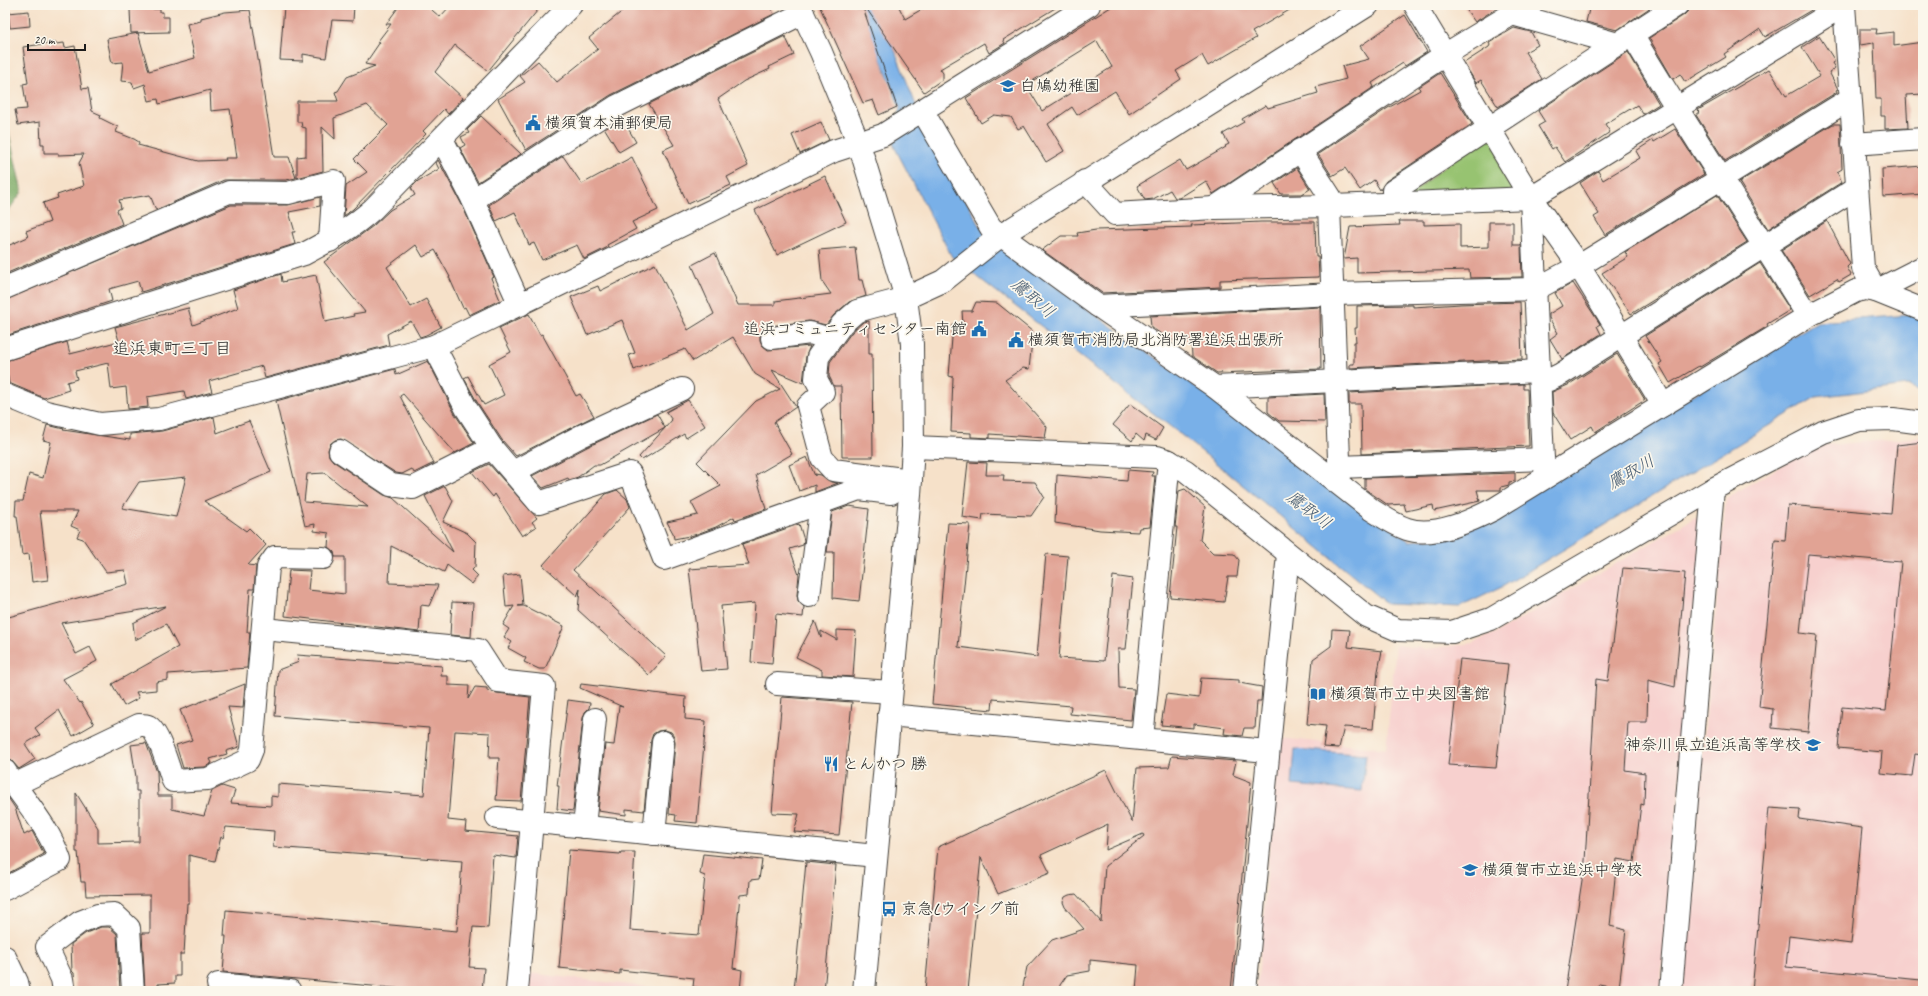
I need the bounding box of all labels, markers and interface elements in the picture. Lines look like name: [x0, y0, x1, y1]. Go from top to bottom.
scale bar: [28, 26, 85, 52]
text: 20 m: [34, 32, 56, 48]
place label: 白鳩幼稚園: [1020, 76, 1100, 96]
school or university icon: 白鳩幼稚園: [999, 77, 1017, 95]
place label: 横須賀本浦郵便局: [545, 113, 673, 133]
public building icon: 横須賀本浦郵便局: [524, 114, 542, 132]
water label: 鷹取川: [1007, 274, 1059, 322]
place label: 追浜コミュニティセンター南館: [744, 319, 967, 339]
public building icon: 追浜コミュニティセンター南館: [970, 320, 988, 338]
place label: 横須賀市消防局北消防署追浜出張所: [1028, 330, 1284, 350]
public building icon: 横須賀市消防局北消防署追浜出張所: [1007, 331, 1025, 349]
district label: 追浜東町三丁目: [113, 338, 232, 359]
water label: 鷹取川: [1604, 450, 1658, 494]
water label: 鷹取川: [1282, 486, 1336, 534]
place label: 横須賀市立中央図書館: [1330, 684, 1490, 704]
library icon: 横須賀市立中央図書館: [1309, 685, 1327, 703]
place label: 神奈川県立追浜高等学校: [1625, 735, 1801, 755]
school or university icon: 神奈川県立追浜高等学校: [1804, 736, 1822, 754]
place label: とんかつ 勝: [843, 754, 927, 774]
restaurant icon: とんかつ 勝: [822, 755, 840, 773]
place label: 横須賀市立追浜中学校: [1482, 860, 1642, 880]
school or university icon: 横須賀市立追浜中学校: [1461, 861, 1479, 879]
place label: 京急Lウイング前: [901, 899, 1019, 919]
bus stop icon: 京急Lウイング前: [880, 900, 898, 918]

